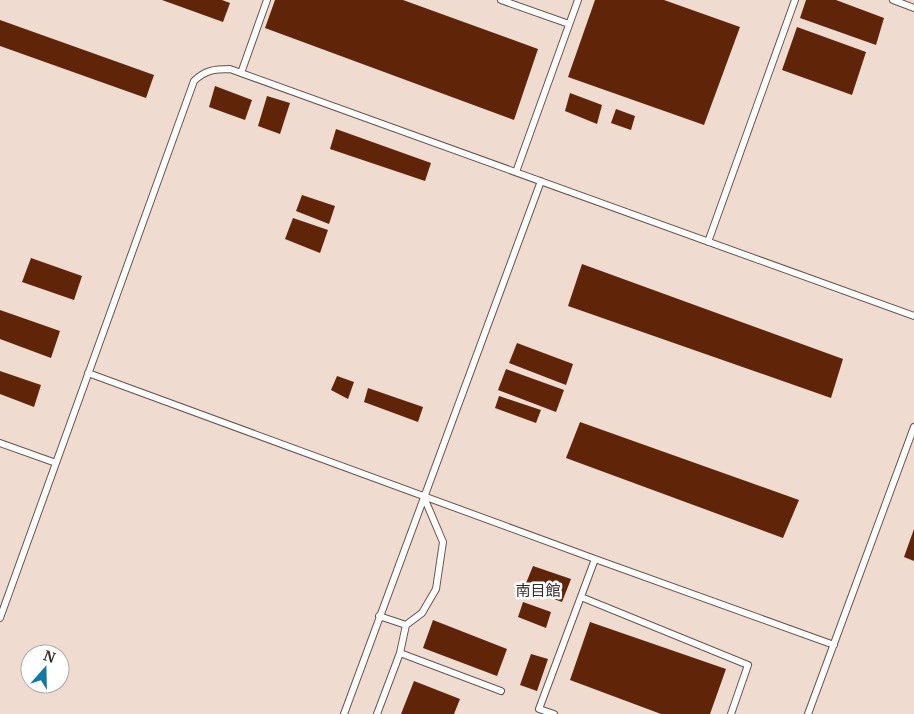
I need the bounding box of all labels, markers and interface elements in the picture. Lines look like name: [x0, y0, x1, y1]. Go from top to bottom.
district label: 南目館: [515, 581, 561, 600]
north arrow: [20, 644, 70, 694]
text: N: [41, 646, 58, 667]

